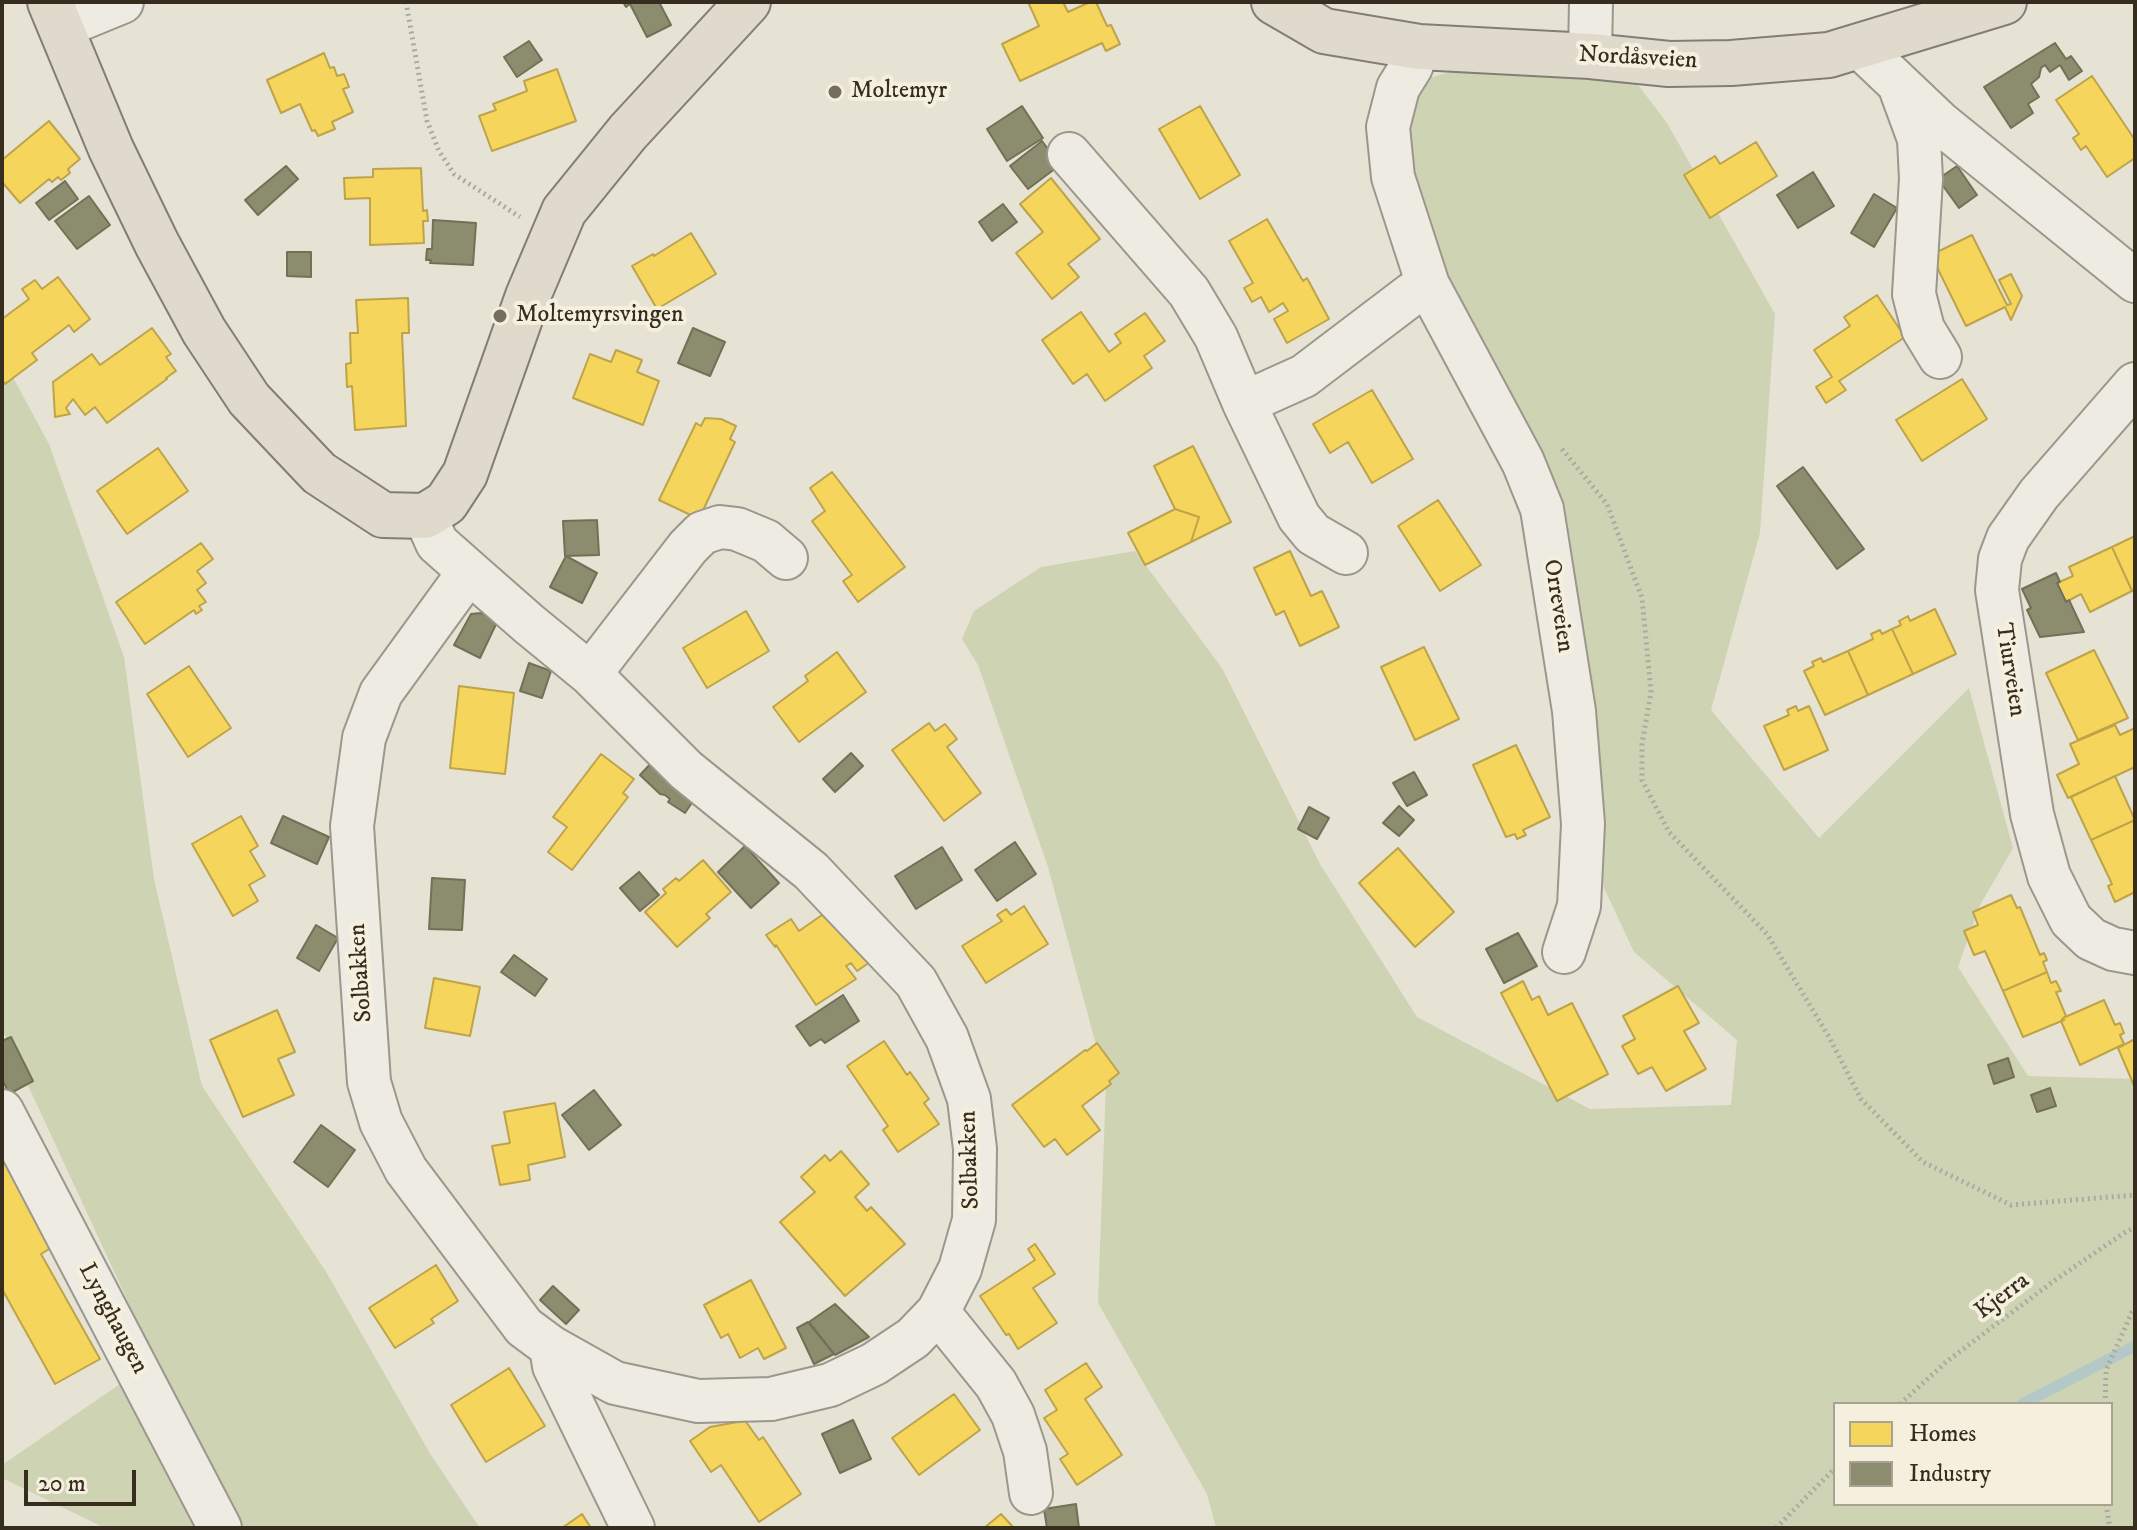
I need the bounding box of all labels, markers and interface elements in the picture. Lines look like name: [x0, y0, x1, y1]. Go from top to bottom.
street label: Nordåsveien: [1578, 42, 1698, 76]
place label: Moltemyr: [851, 78, 947, 106]
marker: Moltemyr: [826, 83, 844, 101]
place label: Moltemyrsvingen: [516, 302, 684, 330]
marker: Moltemyrsvingen: [491, 307, 509, 325]
street label: Orreveien: [1535, 557, 1579, 655]
street label: Tiurveien: [1987, 621, 2031, 719]
street label: Solbakken: [344, 923, 380, 1023]
street label: Solbakken: [955, 1110, 987, 1210]
street label: Lynghaugen: [71, 1259, 153, 1379]
street label: Kjerra: [1970, 1267, 2036, 1327]
legend: [1833, 1402, 2113, 1506]
text: Homes: [1909, 1419, 1976, 1449]
scale bar: [28, 1454, 140, 1504]
text: Industry: [1909, 1459, 1991, 1489]
text: 20 m: [38, 1469, 86, 1499]

